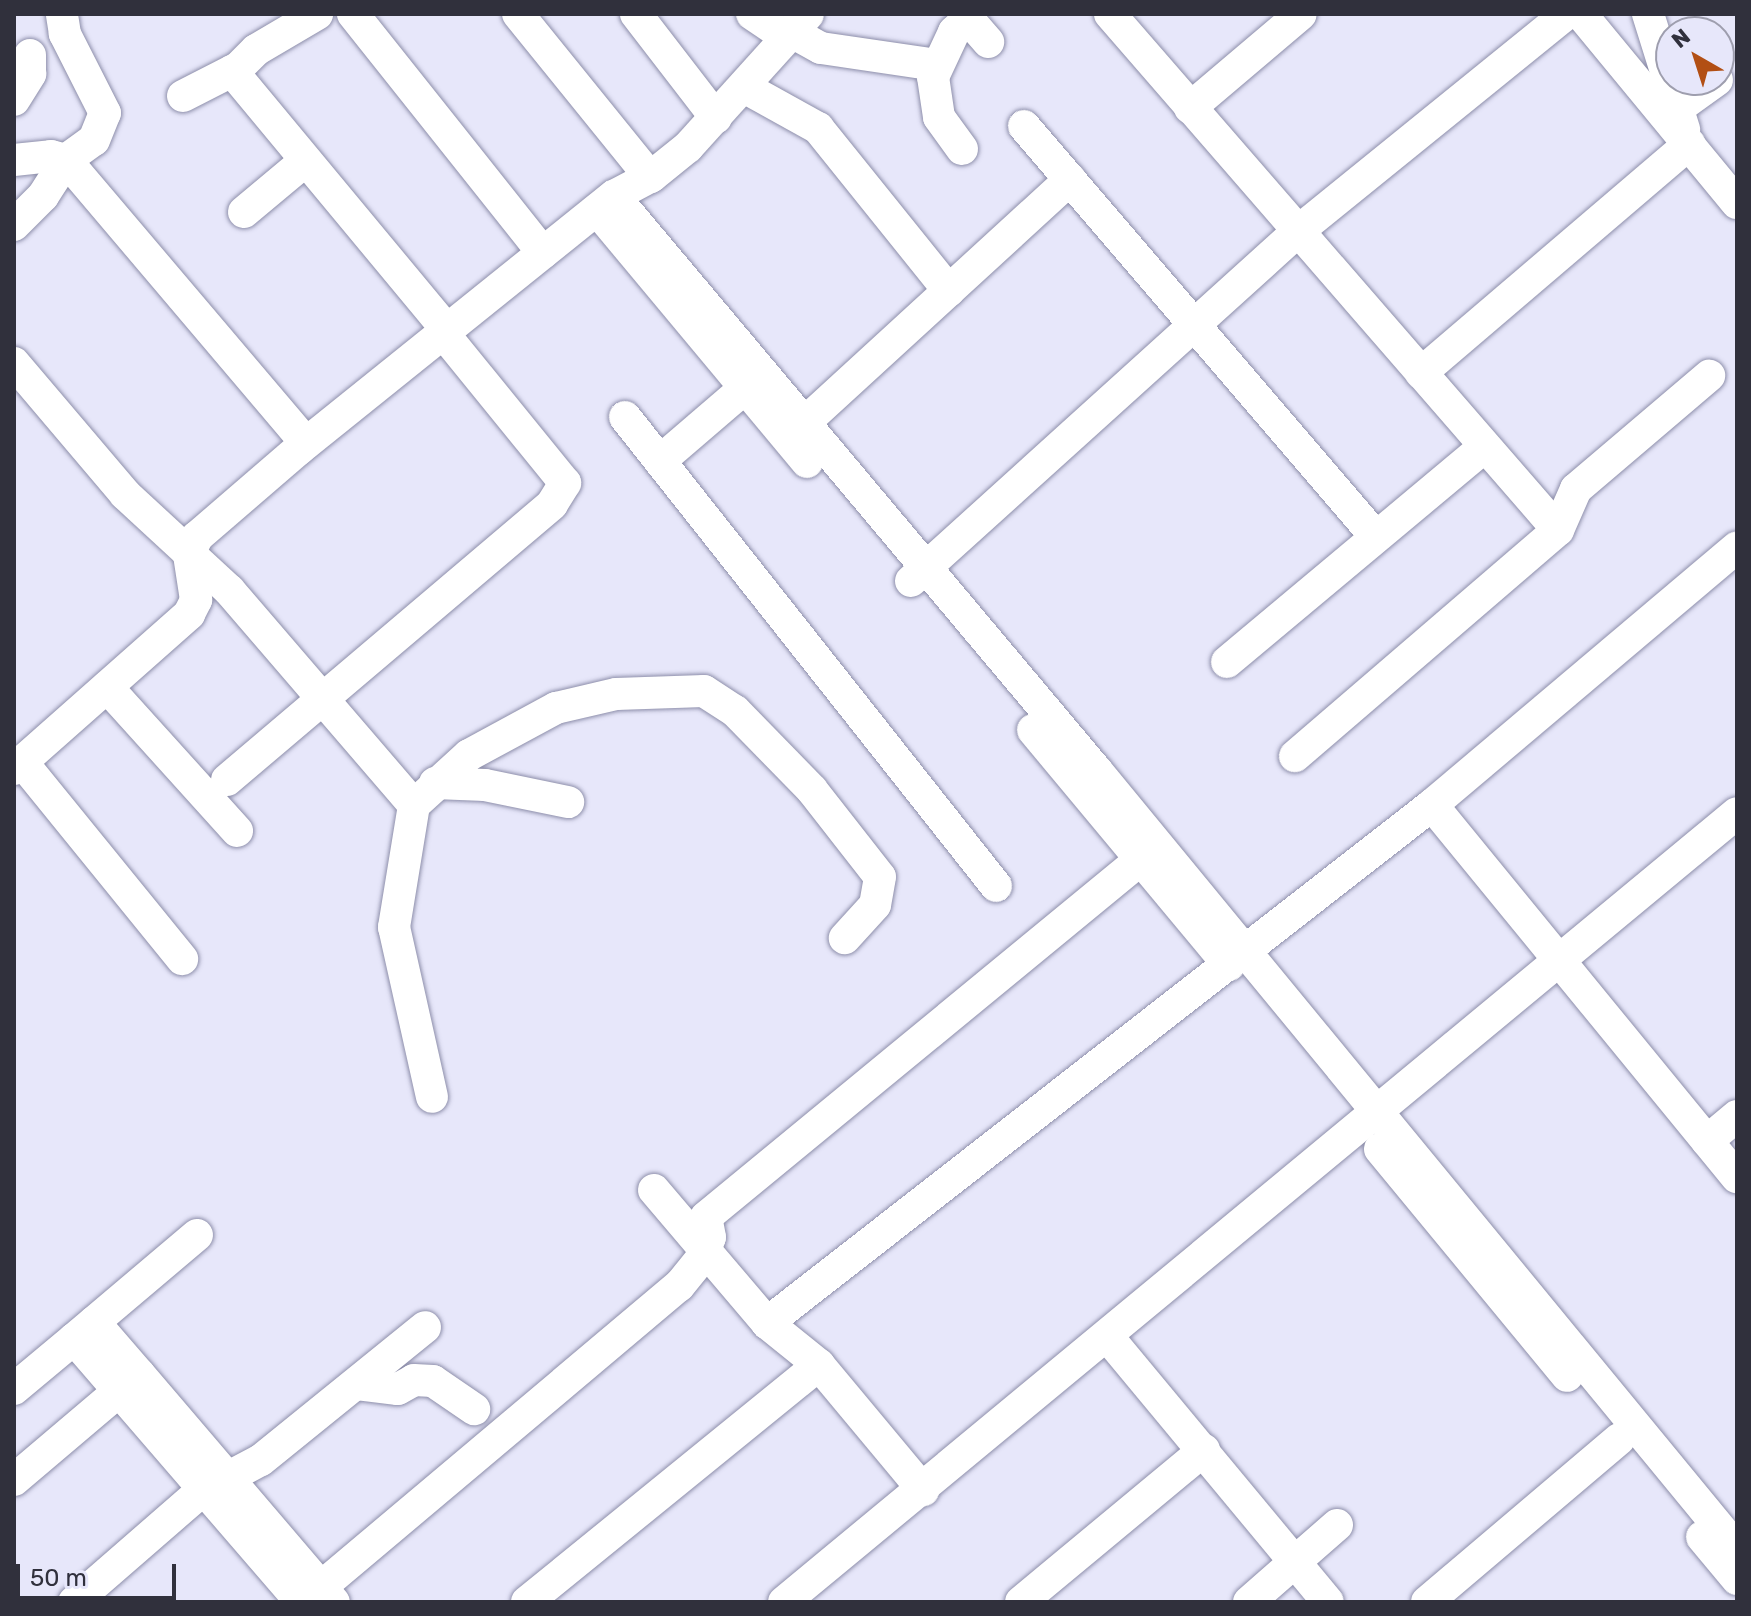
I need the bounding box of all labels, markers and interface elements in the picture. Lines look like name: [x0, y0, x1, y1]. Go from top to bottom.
north arrow: [1655, 16, 1735, 96]
text: N: [1666, 23, 1695, 54]
scale bar: [20, 1548, 180, 1598]
text: 50 m: [30, 1564, 87, 1592]

